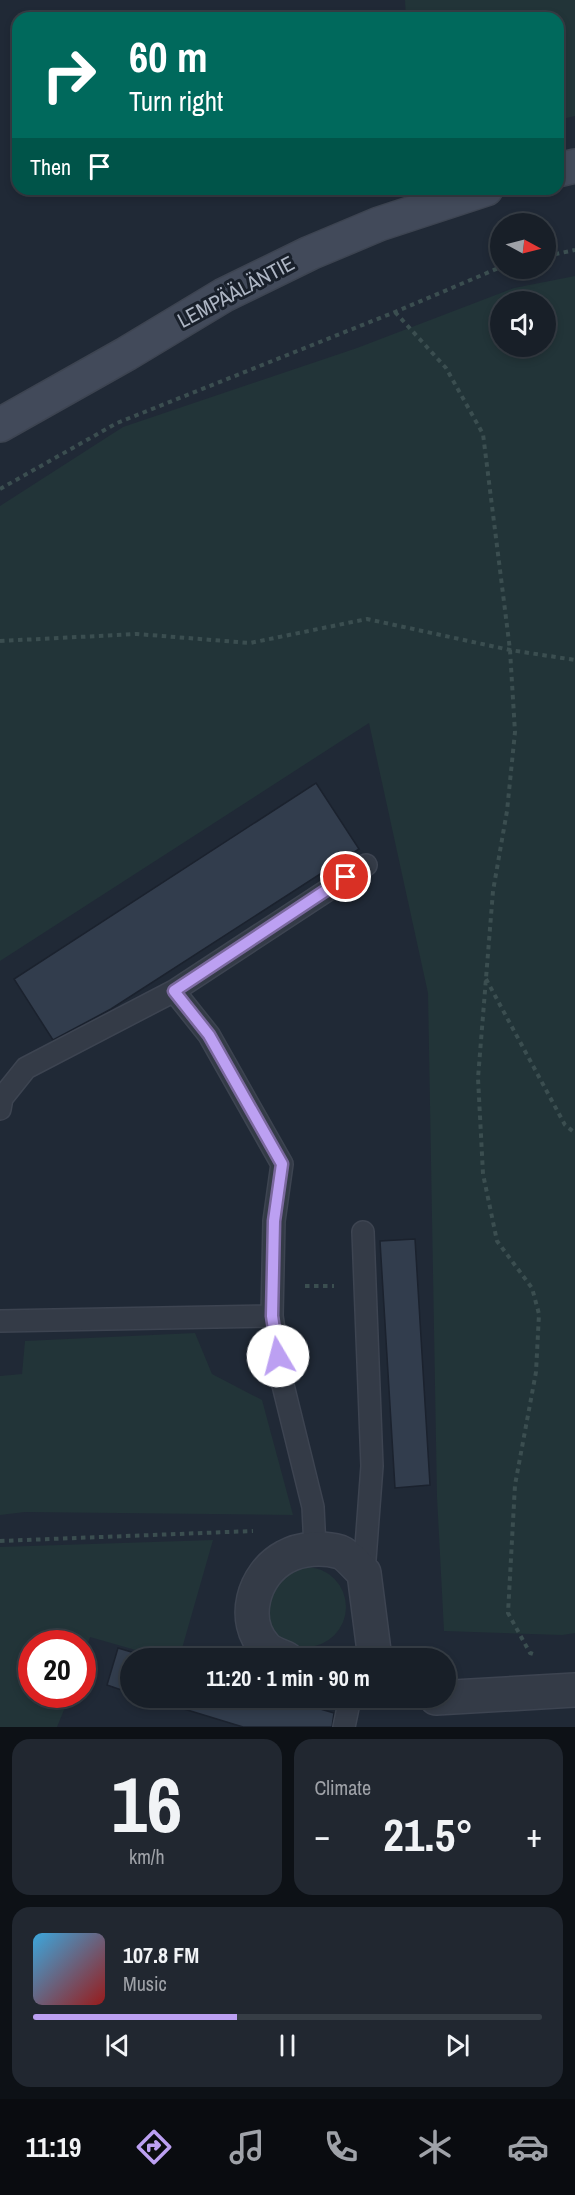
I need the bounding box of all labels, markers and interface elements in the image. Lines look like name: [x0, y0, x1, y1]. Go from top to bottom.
text: 60 m: [129, 29, 208, 85]
icon: right: [30, 36, 108, 114]
text: Turn right: [129, 83, 223, 119]
icon: arrive: [83, 150, 116, 183]
text: Then: [30, 152, 71, 182]
north arrow: [490, 213, 556, 279]
map controls: [490, 213, 556, 357]
street label: LEMPÄÄLÄNTIE: [172, 248, 299, 335]
button: sound: [490, 291, 556, 357]
pin: [320, 851, 371, 902]
icon: arrive: [329, 860, 362, 893]
position arrow: [246, 1324, 310, 1388]
speed limit sign: 20: [18, 1630, 96, 1708]
text: 11:20 · 1 min · 90 m: [206, 1663, 370, 1693]
text: 16: [111, 1751, 182, 1856]
text: Climate: [315, 1774, 371, 1801]
text: 21.5°: [383, 1804, 473, 1865]
text: −: [315, 1813, 330, 1857]
text: +: [526, 1813, 542, 1857]
text: km/h: [129, 1843, 165, 1870]
text: 107.8 FM: [123, 1940, 199, 1970]
text: Music: [123, 1970, 167, 1997]
icon: previous: [101, 2029, 134, 2062]
icon: pause: [271, 2029, 304, 2062]
icon: next: [441, 2029, 474, 2062]
icon: directions: [133, 2126, 175, 2168]
icon: music: [226, 2126, 268, 2168]
icon: phone: [320, 2126, 362, 2168]
icon: climate: [414, 2126, 456, 2168]
icon: car: [507, 2126, 549, 2168]
text: 11:19: [26, 2129, 81, 2165]

